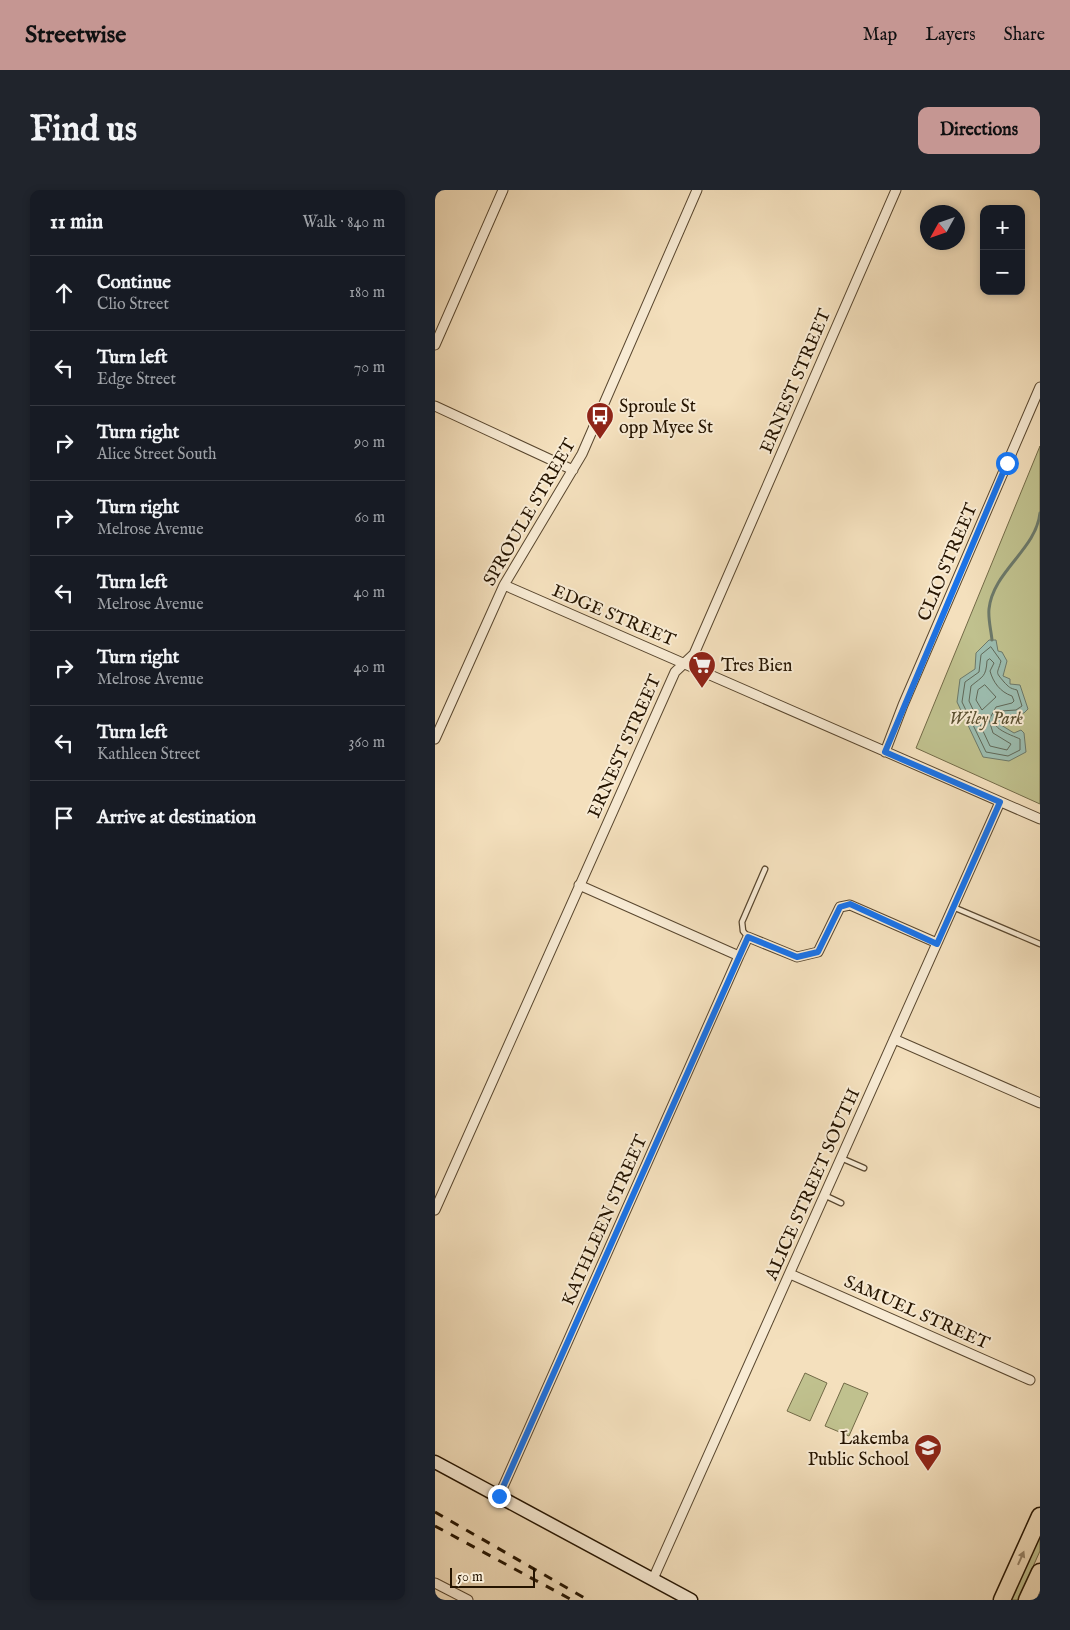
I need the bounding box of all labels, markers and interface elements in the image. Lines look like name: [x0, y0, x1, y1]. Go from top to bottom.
text: Streetwise: [25, 20, 126, 51]
text: Map: [863, 24, 897, 47]
text: Layers: [925, 24, 976, 47]
text: Share: [1004, 24, 1045, 47]
button: Directions: [918, 107, 1040, 154]
text: Find us: [30, 108, 137, 153]
north arrow: [920, 205, 965, 250]
map controls: [980, 205, 1025, 295]
button: +: [980, 205, 1025, 250]
text: 11 min: [50, 209, 103, 236]
text: Walk · 840 m: [303, 213, 385, 233]
button: −: [980, 250, 1025, 295]
text: Continue: [97, 271, 171, 295]
icon: ahead: [50, 279, 78, 307]
text: 180 m: [349, 283, 385, 303]
text: Clio Street: [97, 295, 169, 315]
street label: ERNEST STREET: [756, 306, 837, 457]
text: Turn left: [97, 346, 168, 370]
icon: left: [50, 354, 78, 382]
text: 70 m: [354, 358, 385, 378]
text: Edge Street: [97, 370, 176, 390]
place label: Sproule St opp Myee St: [619, 396, 713, 440]
bus stop icon: Sproule St opp Myee St: [585, 401, 615, 440]
text: Turn right: [97, 421, 179, 445]
icon: right: [50, 429, 78, 457]
text: 90 m: [354, 433, 385, 453]
street label: SPROULE STREET: [479, 435, 582, 590]
text: Alice Street South: [97, 445, 216, 465]
route start: [996, 452, 1019, 475]
text: Turn right: [97, 496, 179, 520]
street label: CLIO STREET: [913, 500, 984, 625]
icon: right: [50, 504, 78, 532]
text: 60 m: [355, 508, 385, 528]
text: Melrose Avenue: [97, 520, 203, 540]
text: Turn left: [97, 571, 168, 595]
icon: left: [50, 579, 78, 607]
street label: EDGE STREET: [548, 580, 678, 653]
text: 40 m: [353, 583, 385, 603]
text: Melrose Avenue: [97, 595, 203, 615]
text: Turn right: [97, 646, 179, 670]
supermarket icon: Tres Bien: [687, 650, 717, 689]
icon: right: [50, 654, 78, 682]
place label: Tres Bien: [721, 655, 793, 678]
text: 40 m: [353, 658, 385, 678]
text: Melrose Avenue: [97, 670, 203, 690]
street label: ERNEST STREET: [583, 671, 667, 822]
park label: Wiley Park: [949, 708, 1023, 731]
text: Turn left: [97, 721, 168, 745]
icon: left: [50, 729, 78, 757]
text: 360 m: [349, 733, 385, 753]
text: Kathleen Street: [97, 745, 200, 765]
icon: arrive: [50, 804, 78, 832]
text: Arrive at destination: [97, 806, 256, 830]
street label: ALICE STREET SOUTH: [760, 1085, 866, 1285]
street label: KATHLEEN STREET: [557, 1132, 653, 1310]
street label: SAMUEL STREET: [840, 1271, 993, 1356]
place label: Lakemba Public School: [808, 1428, 909, 1472]
school or university icon: Lakemba Public School: [913, 1433, 943, 1472]
route end: [488, 1485, 511, 1508]
one-way arrow: [1017, 1551, 1025, 1565]
scale bar: [450, 1565, 535, 1588]
text: 50 m: [457, 1568, 483, 1586]

